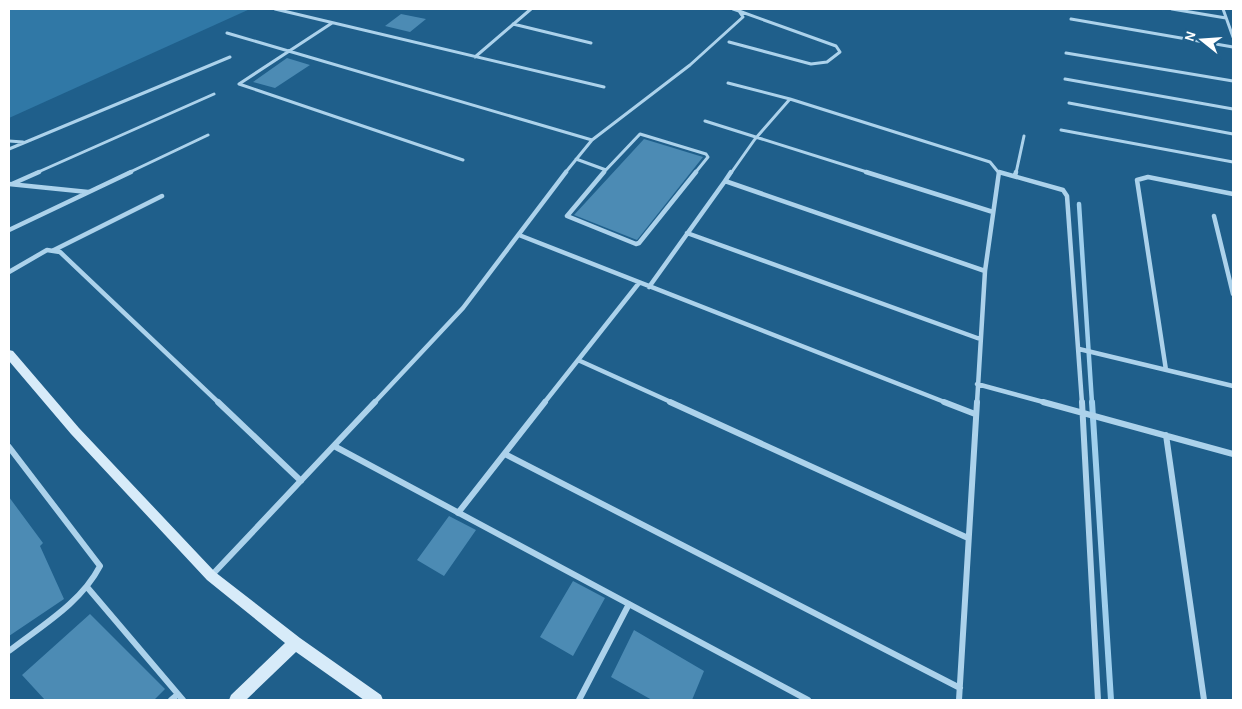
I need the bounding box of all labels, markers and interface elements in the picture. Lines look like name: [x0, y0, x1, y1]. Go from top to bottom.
north arrow: [1177, 15, 1227, 65]
text: N: [1182, 30, 1199, 43]

